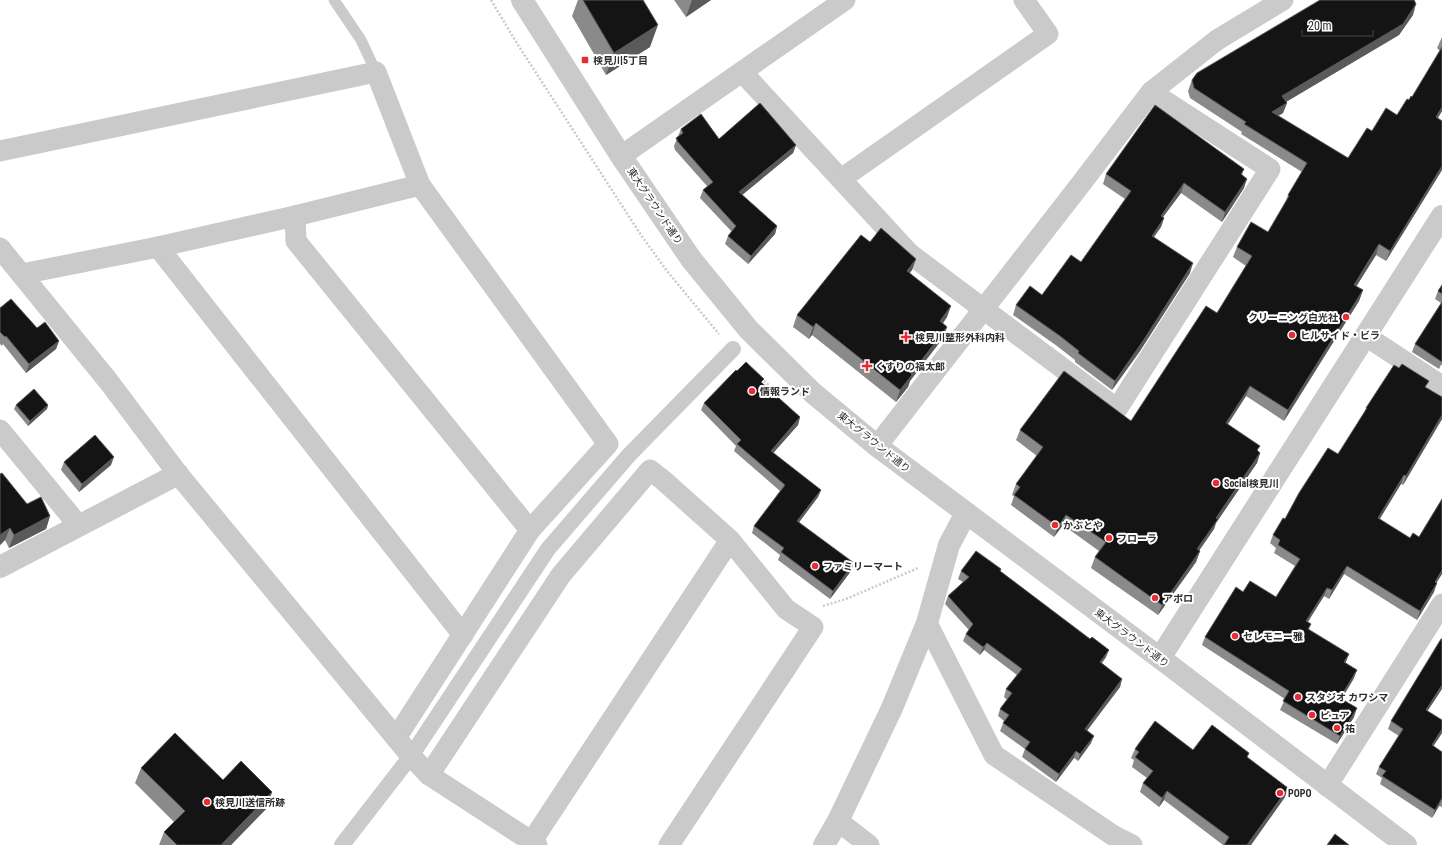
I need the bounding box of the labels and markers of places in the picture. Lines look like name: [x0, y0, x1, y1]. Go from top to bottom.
marker: 検見川5丁目: [580, 55, 590, 65]
place label: 検見川5丁目: [593, 55, 648, 66]
place label: クリーニング白光社: [1248, 312, 1339, 323]
marker: クリーニング白光社: [1341, 312, 1351, 322]
marker: ヒルサイド・ビラ: [1287, 330, 1297, 340]
place label: ヒルサイド・ビラ: [1300, 330, 1380, 341]
marker: 検見川整形外科内科: [900, 331, 912, 343]
place label: 検見川整形外科内科: [915, 332, 1005, 343]
marker: くすりの福太郎: [862, 361, 872, 371]
place label: くすりの福太郎: [875, 361, 945, 372]
marker: 情報ランド: [747, 386, 757, 396]
place label: 情報ランド: [759, 386, 810, 397]
marker: Social検見川: [1211, 478, 1221, 488]
place label: Social検見川: [1224, 478, 1279, 489]
marker: かぶとや: [1050, 520, 1060, 530]
place label: かぶとや: [1063, 520, 1103, 531]
marker: フローラ: [1104, 533, 1114, 543]
place label: フローラ: [1117, 533, 1157, 544]
marker: ファミリーマート: [810, 561, 820, 571]
place label: ファミリーマート: [823, 561, 903, 572]
marker: アポロ: [1150, 593, 1160, 603]
place label: アポロ: [1163, 593, 1193, 604]
marker: セレモニー雅: [1230, 631, 1240, 641]
place label: セレモニー雅: [1243, 631, 1303, 642]
marker: スタジオ カワシマ: [1293, 692, 1303, 702]
place label: スタジオ カワシマ: [1306, 692, 1388, 703]
marker: ピュア: [1307, 710, 1317, 720]
place label: ピュア: [1320, 710, 1350, 721]
marker: 祐: [1332, 723, 1342, 733]
place label: 祐: [1345, 723, 1355, 734]
marker: POPO: [1275, 788, 1285, 798]
place label: POPO: [1288, 788, 1311, 799]
marker: 検見川送信所跡: [202, 797, 212, 807]
place label: 検見川送信所跡: [215, 797, 285, 808]

